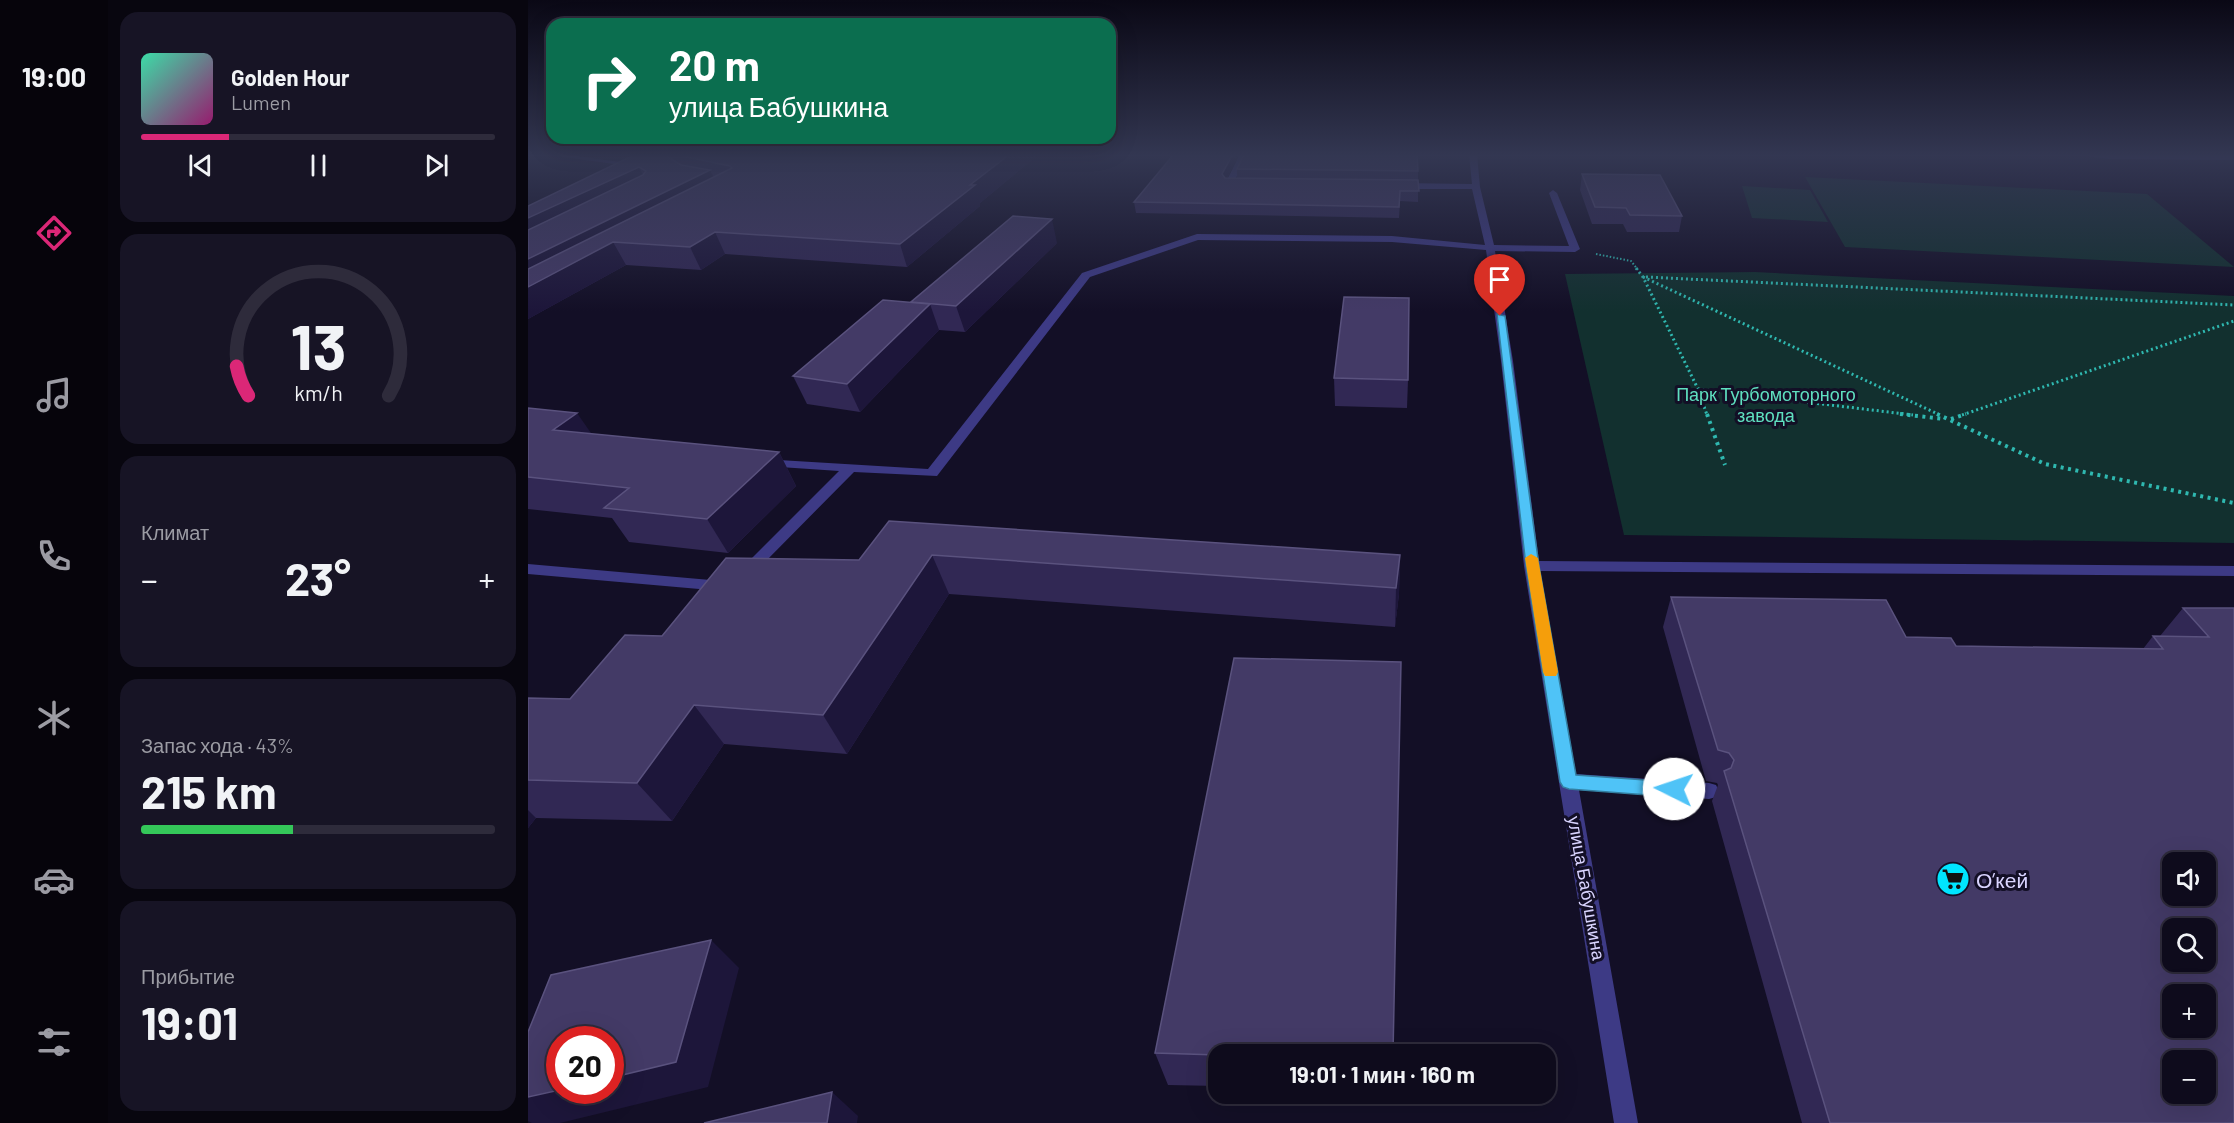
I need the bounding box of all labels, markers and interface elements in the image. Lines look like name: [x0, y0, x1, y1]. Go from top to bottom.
text: 20 m: [669, 39, 760, 89]
icon: right: [570, 42, 648, 120]
text: 19:00: [22, 60, 86, 92]
text: Golden Hour: [231, 64, 349, 90]
text: Lumen: [231, 90, 291, 114]
text: улица Бабушкина: [669, 90, 888, 122]
icon: previous: [184, 149, 217, 182]
icon: pause: [302, 149, 335, 182]
icon: next: [420, 149, 453, 182]
icon: directions: [33, 212, 75, 254]
pin: [1474, 254, 1525, 316]
icon: arrive: [1483, 263, 1516, 296]
text: 13: [290, 308, 346, 382]
icon: music: [33, 374, 75, 416]
text: km/h: [294, 381, 342, 406]
park label: Парк Турбомоторного завода: [1676, 383, 1856, 426]
text: Климат: [141, 520, 209, 544]
icon: phone: [33, 535, 75, 577]
text: 23°: [285, 551, 351, 605]
text: −: [141, 559, 158, 599]
text: +: [478, 559, 495, 599]
icon: climate: [33, 697, 75, 739]
text: Запас хода · 43%: [141, 733, 294, 757]
position arrow: [1642, 757, 1706, 821]
text: 215 km: [141, 764, 277, 818]
street label: улица Бабушкина: [1563, 814, 1611, 963]
map controls: [2162, 852, 2216, 1104]
button: sound: [2162, 852, 2216, 906]
icon: car: [33, 859, 75, 901]
supermarket icon: О’кей: [1935, 861, 1971, 897]
place label: О’кей: [1976, 867, 2028, 892]
button: search: [2162, 918, 2216, 972]
text: Прибытие: [141, 964, 235, 988]
button: +: [2162, 984, 2216, 1038]
text: 19:01: [141, 995, 238, 1049]
icon: filters: [33, 1021, 75, 1063]
speed limit sign: 20: [546, 1026, 624, 1104]
button: −: [2162, 1050, 2216, 1104]
text: 19:01 · 1 мин · 160 m: [1289, 1061, 1475, 1087]

